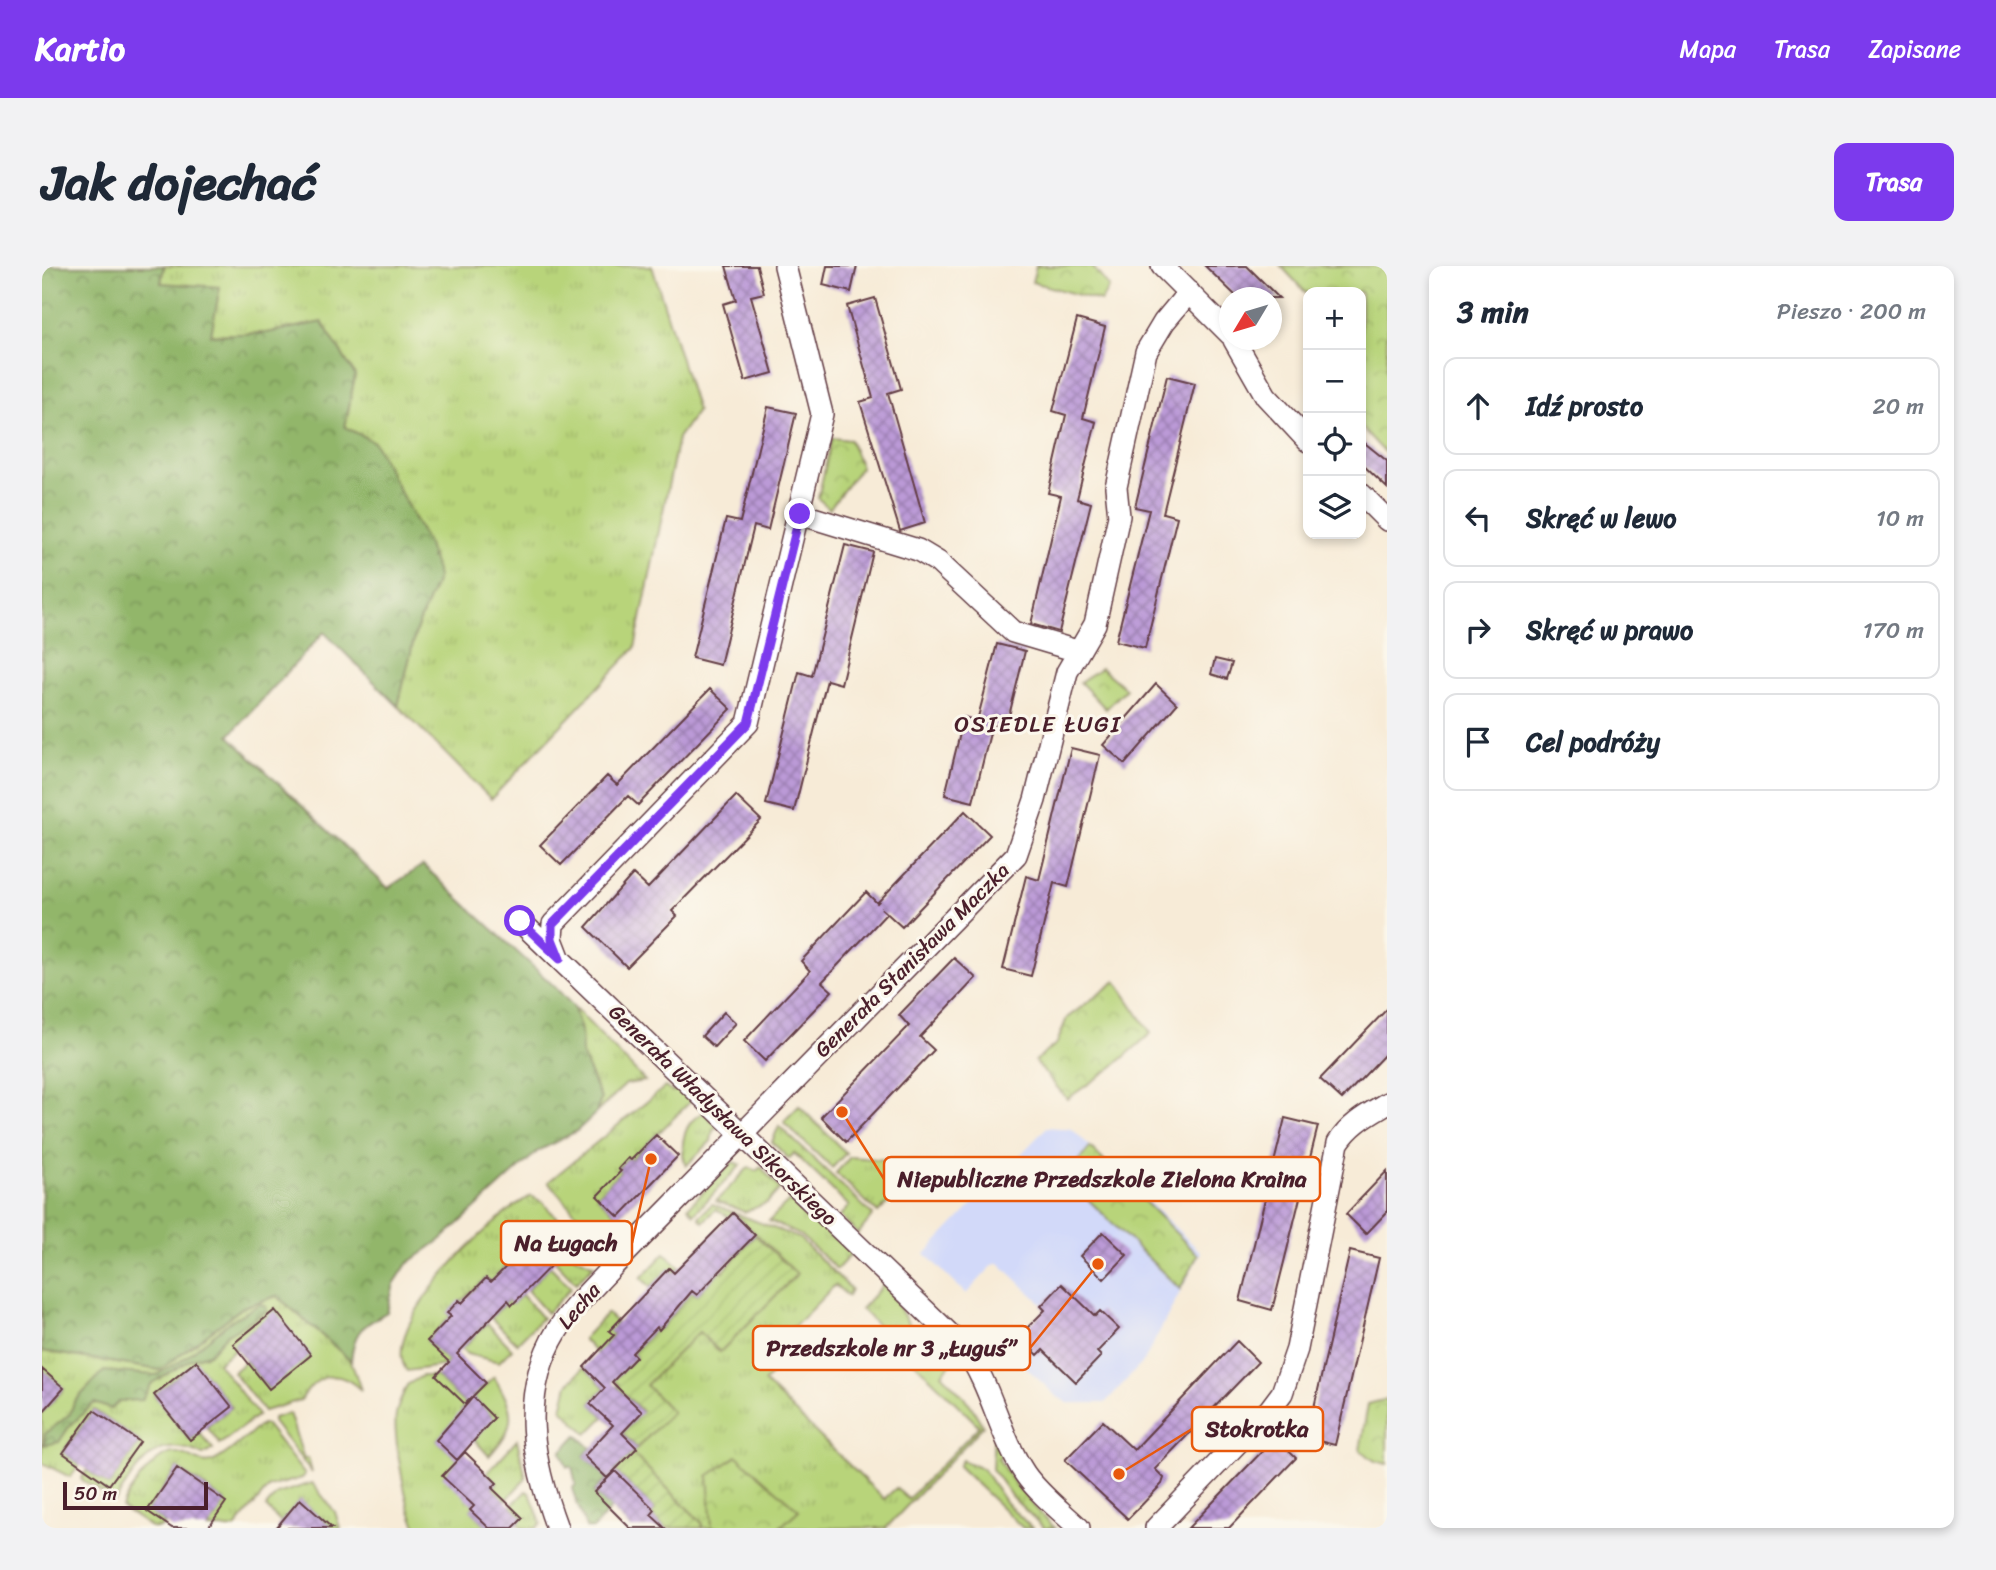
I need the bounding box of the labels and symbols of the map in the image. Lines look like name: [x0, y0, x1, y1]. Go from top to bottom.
north arrow: [1219, 287, 1282, 350]
route end: [784, 498, 815, 529]
district label: OSIEDLE ŁUGI: [954, 704, 1122, 745]
street label: Generała Stanisława Maczka: [805, 853, 1019, 1067]
route start: [504, 905, 535, 936]
street label: Generała Władysława Sikorskiego: [599, 994, 847, 1236]
callout: Niepubliczne Przedszkole Zielona Kraina: [884, 1157, 1320, 1201]
text: Niepubliczne Przedszkole Zielona Kraina: [896, 1159, 1307, 1200]
callout: Na Ługach: [501, 1221, 632, 1265]
text: Na Ługach: [513, 1223, 618, 1264]
street label: Lecha: [548, 1273, 611, 1338]
callout: Przedszkole nr 3 „Ługuś”: [753, 1326, 1030, 1370]
text: Przedszkole nr 3 „Ługuś”: [766, 1328, 1019, 1369]
callout: Stokrotka: [1192, 1407, 1323, 1451]
text: Stokrotka: [1204, 1409, 1309, 1450]
scale bar: [63, 1479, 208, 1511]

